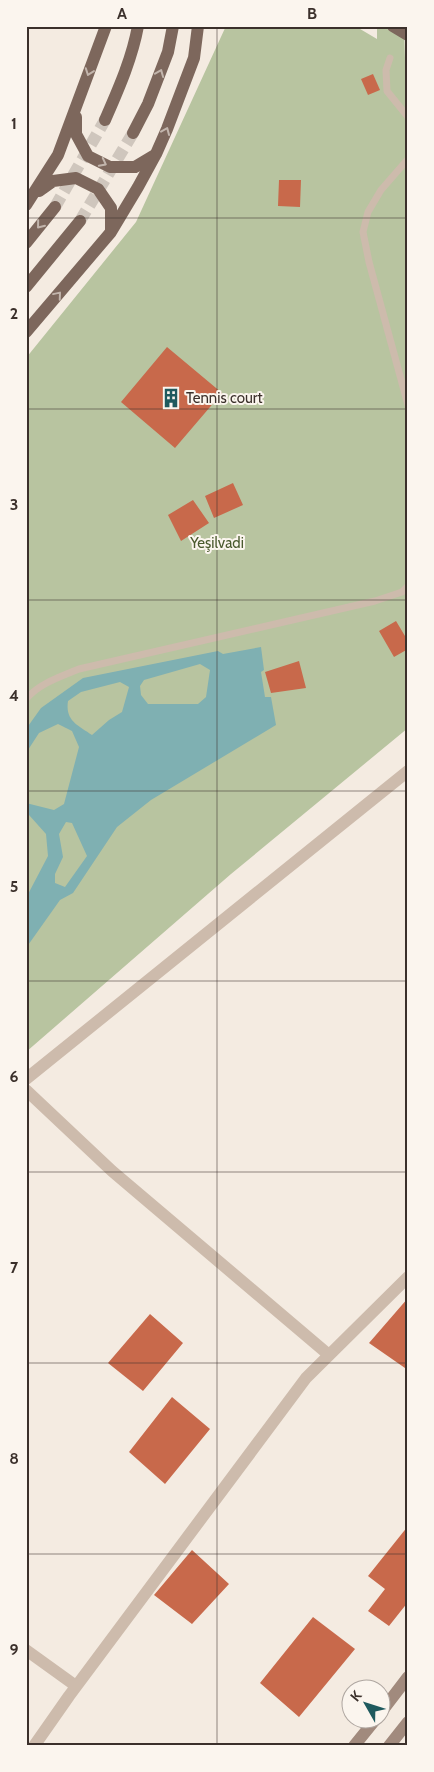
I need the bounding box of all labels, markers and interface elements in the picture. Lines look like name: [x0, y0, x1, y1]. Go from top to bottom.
text: A: [117, 4, 127, 23]
text: B: [307, 4, 317, 23]
one-way arrow: [85, 67, 95, 76]
one-way arrow: [154, 69, 164, 78]
text: 1: [11, 114, 17, 133]
one-way arrow: [160, 127, 170, 136]
one-way arrow: [98, 157, 107, 167]
one-way arrow: [38, 219, 46, 228]
one-way arrow: [52, 291, 61, 300]
text: 2: [10, 304, 18, 323]
building icon: Tennis court: [160, 387, 182, 409]
place label: Tennis court: [186, 389, 263, 407]
text: 3: [10, 495, 18, 514]
park label: Yeşilvadi: [189, 534, 244, 552]
text: 4: [9, 686, 19, 705]
text: 5: [10, 877, 18, 896]
text: 6: [10, 1067, 19, 1086]
text: 7: [10, 1258, 19, 1277]
text: 8: [9, 1449, 19, 1468]
text: 9: [10, 1640, 19, 1659]
north arrow: [342, 1680, 392, 1730]
text: K: [346, 1687, 366, 1705]

